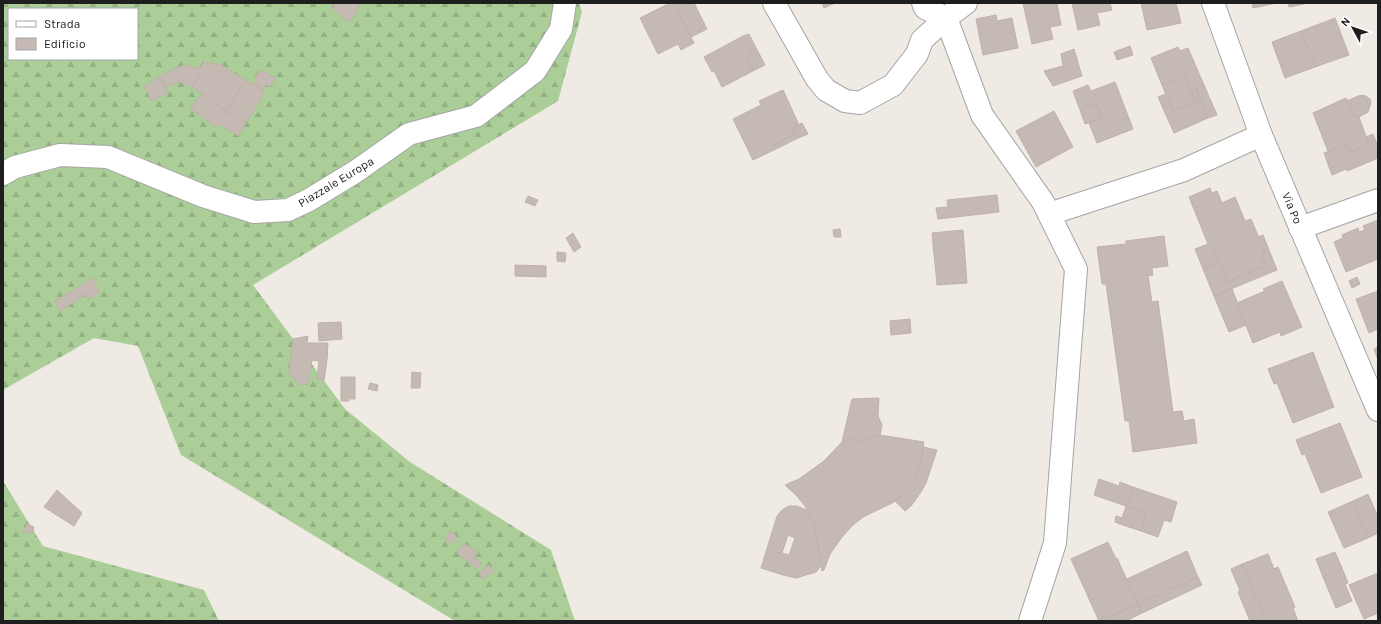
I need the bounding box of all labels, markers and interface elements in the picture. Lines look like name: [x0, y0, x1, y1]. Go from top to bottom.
legend: [8, 8, 138, 60]
north arrow: [1333, 8, 1373, 48]
text: N: [1338, 15, 1353, 29]
text: Strada: [44, 17, 80, 31]
text: Edificio: [44, 37, 85, 51]
street label: Piazzale Europa: [296, 154, 376, 210]
street label: Via Po: [1279, 190, 1305, 226]

